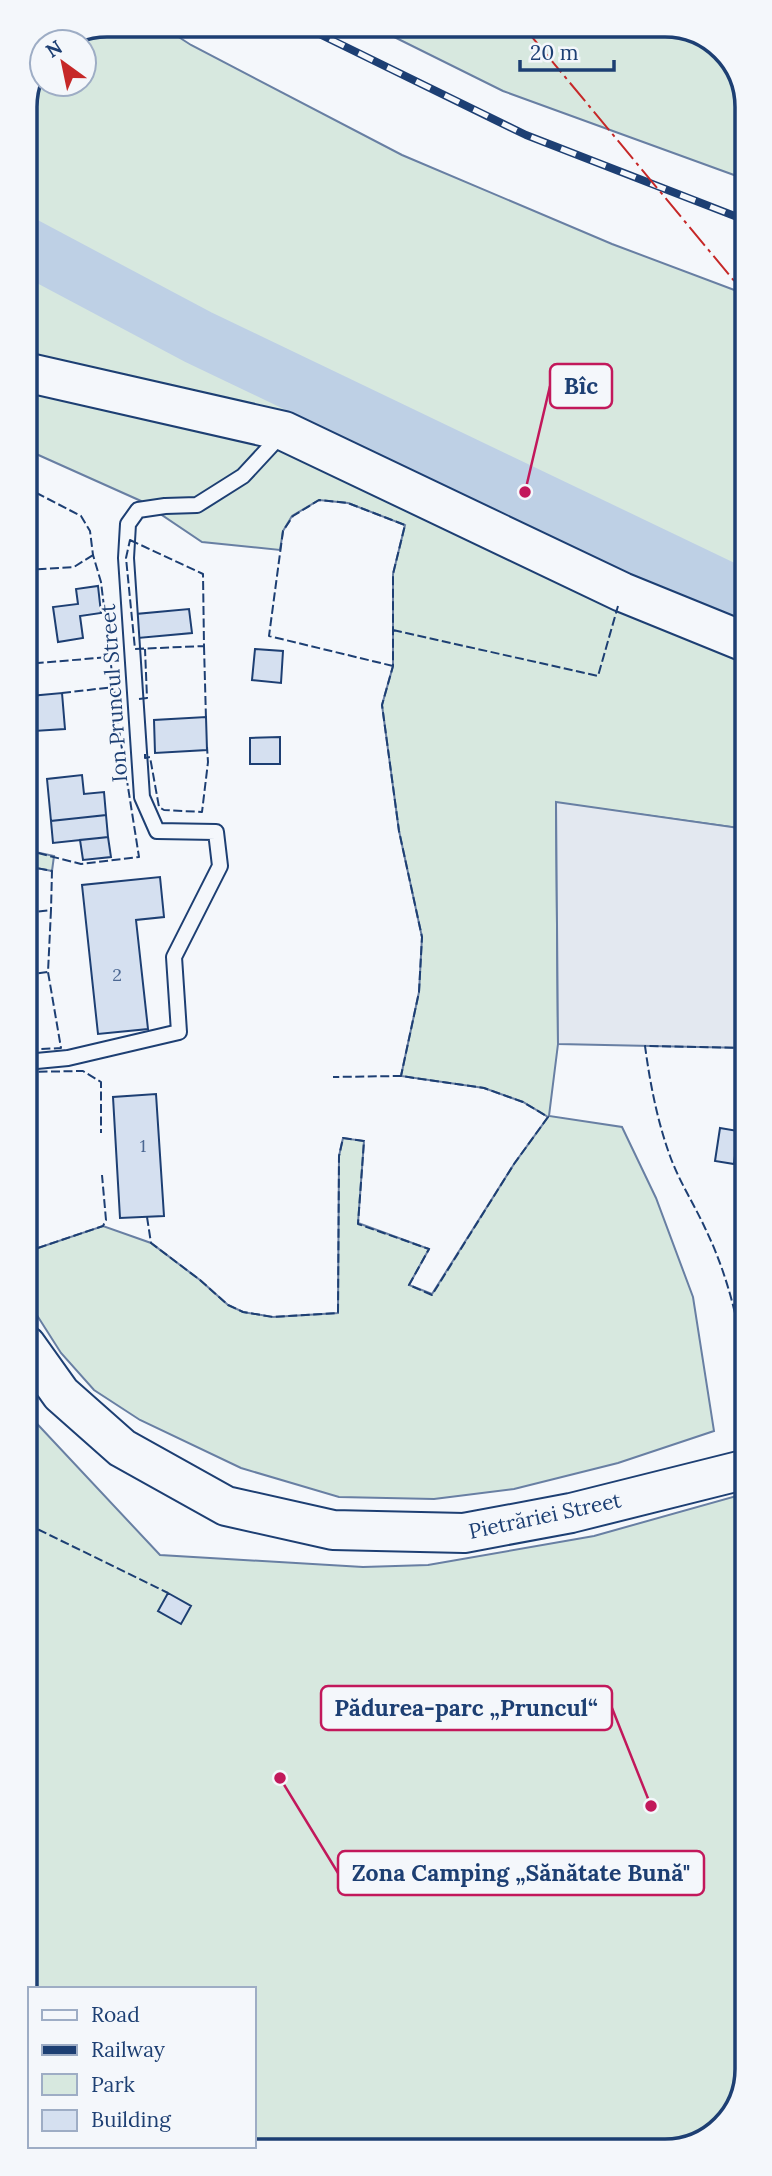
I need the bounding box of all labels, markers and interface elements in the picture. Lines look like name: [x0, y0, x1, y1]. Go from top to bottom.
north arrow: [28, 28, 98, 98]
scale bar: [520, 28, 614, 72]
text: N: [41, 35, 67, 63]
text: 20 m: [530, 39, 579, 66]
callout: Bîc: [550, 364, 612, 408]
text: Bîc: [564, 371, 598, 400]
street label: Ion Pruncul Street: [94, 602, 133, 783]
house number: 2: [112, 963, 122, 986]
house number: 1: [140, 1134, 146, 1157]
street label: Pietrăriei Street: [466, 1486, 624, 1545]
callout: Pădurea-parc „Pruncul“: [321, 1686, 612, 1730]
text: Pădurea-parc „Pruncul“: [334, 1693, 598, 1722]
callout: Zona Camping „Sănătate Bună": [338, 1851, 704, 1895]
text: Zona Camping „Sănătate Bună": [352, 1858, 690, 1887]
legend: [28, 1987, 256, 2148]
text: Road: [91, 2001, 140, 2028]
text: Railway: [91, 2036, 165, 2063]
text: Park: [91, 2071, 135, 2098]
text: Building: [91, 2106, 171, 2133]

